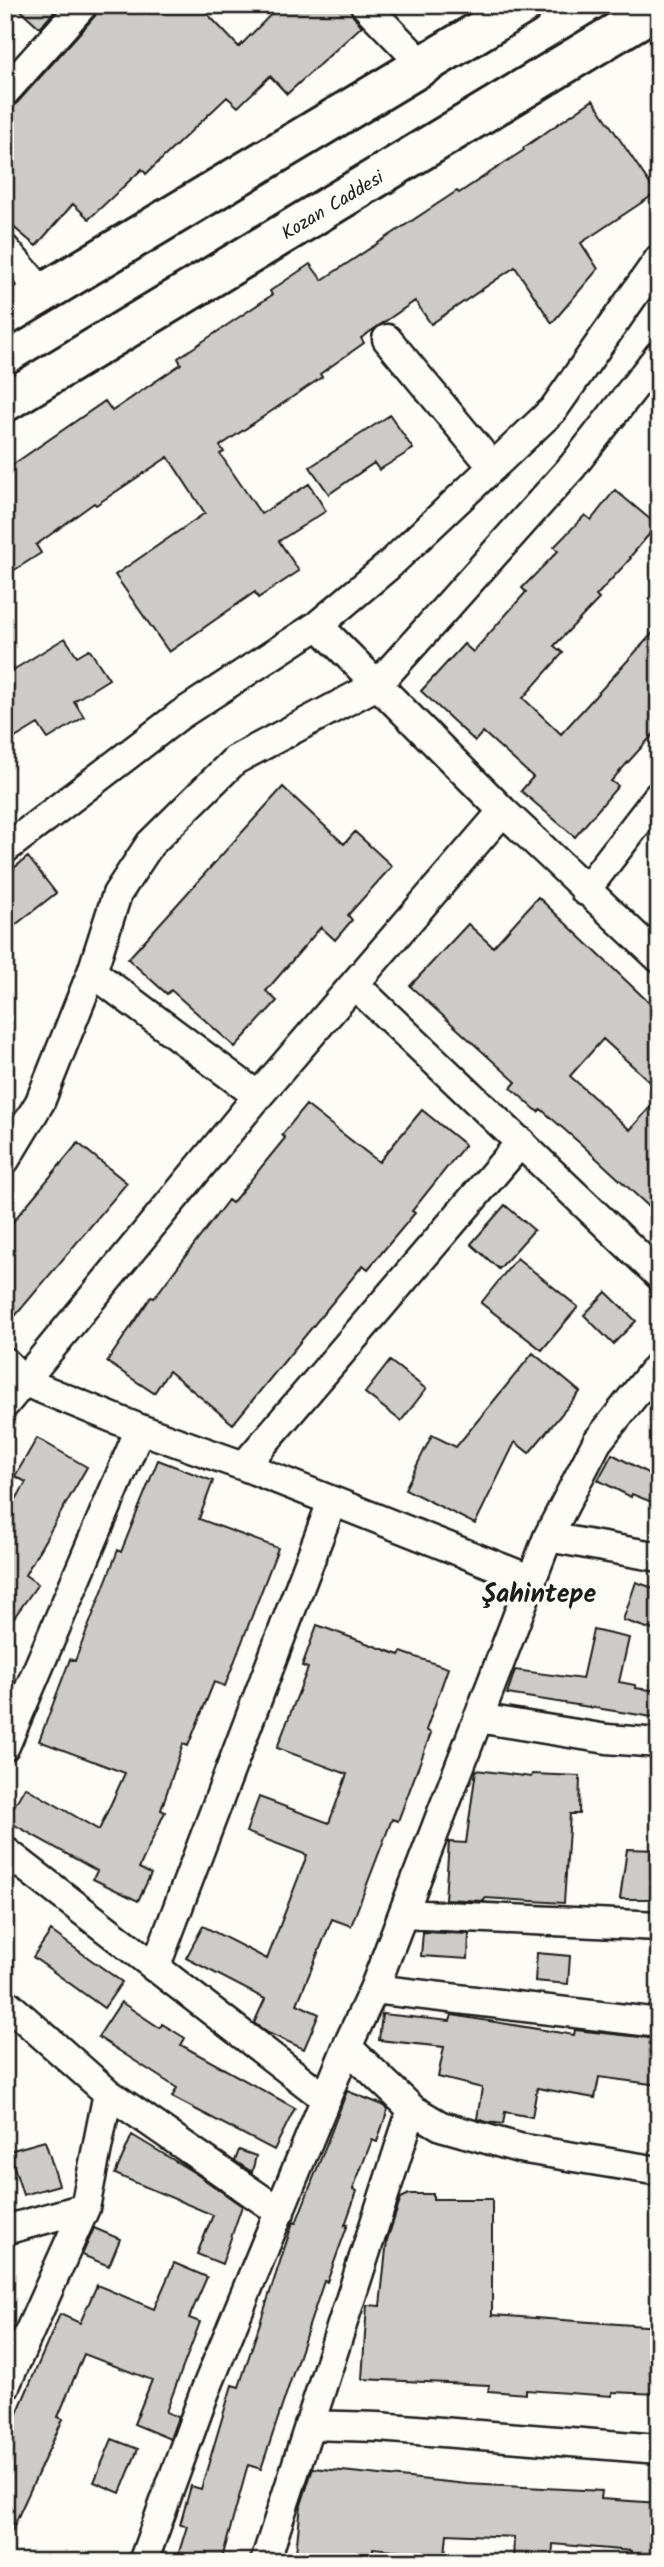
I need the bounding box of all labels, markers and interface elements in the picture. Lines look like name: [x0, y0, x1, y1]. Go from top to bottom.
street label: Kozan Caddesi: [276, 163, 391, 249]
district label: Şahintepe: [482, 1574, 596, 1616]

